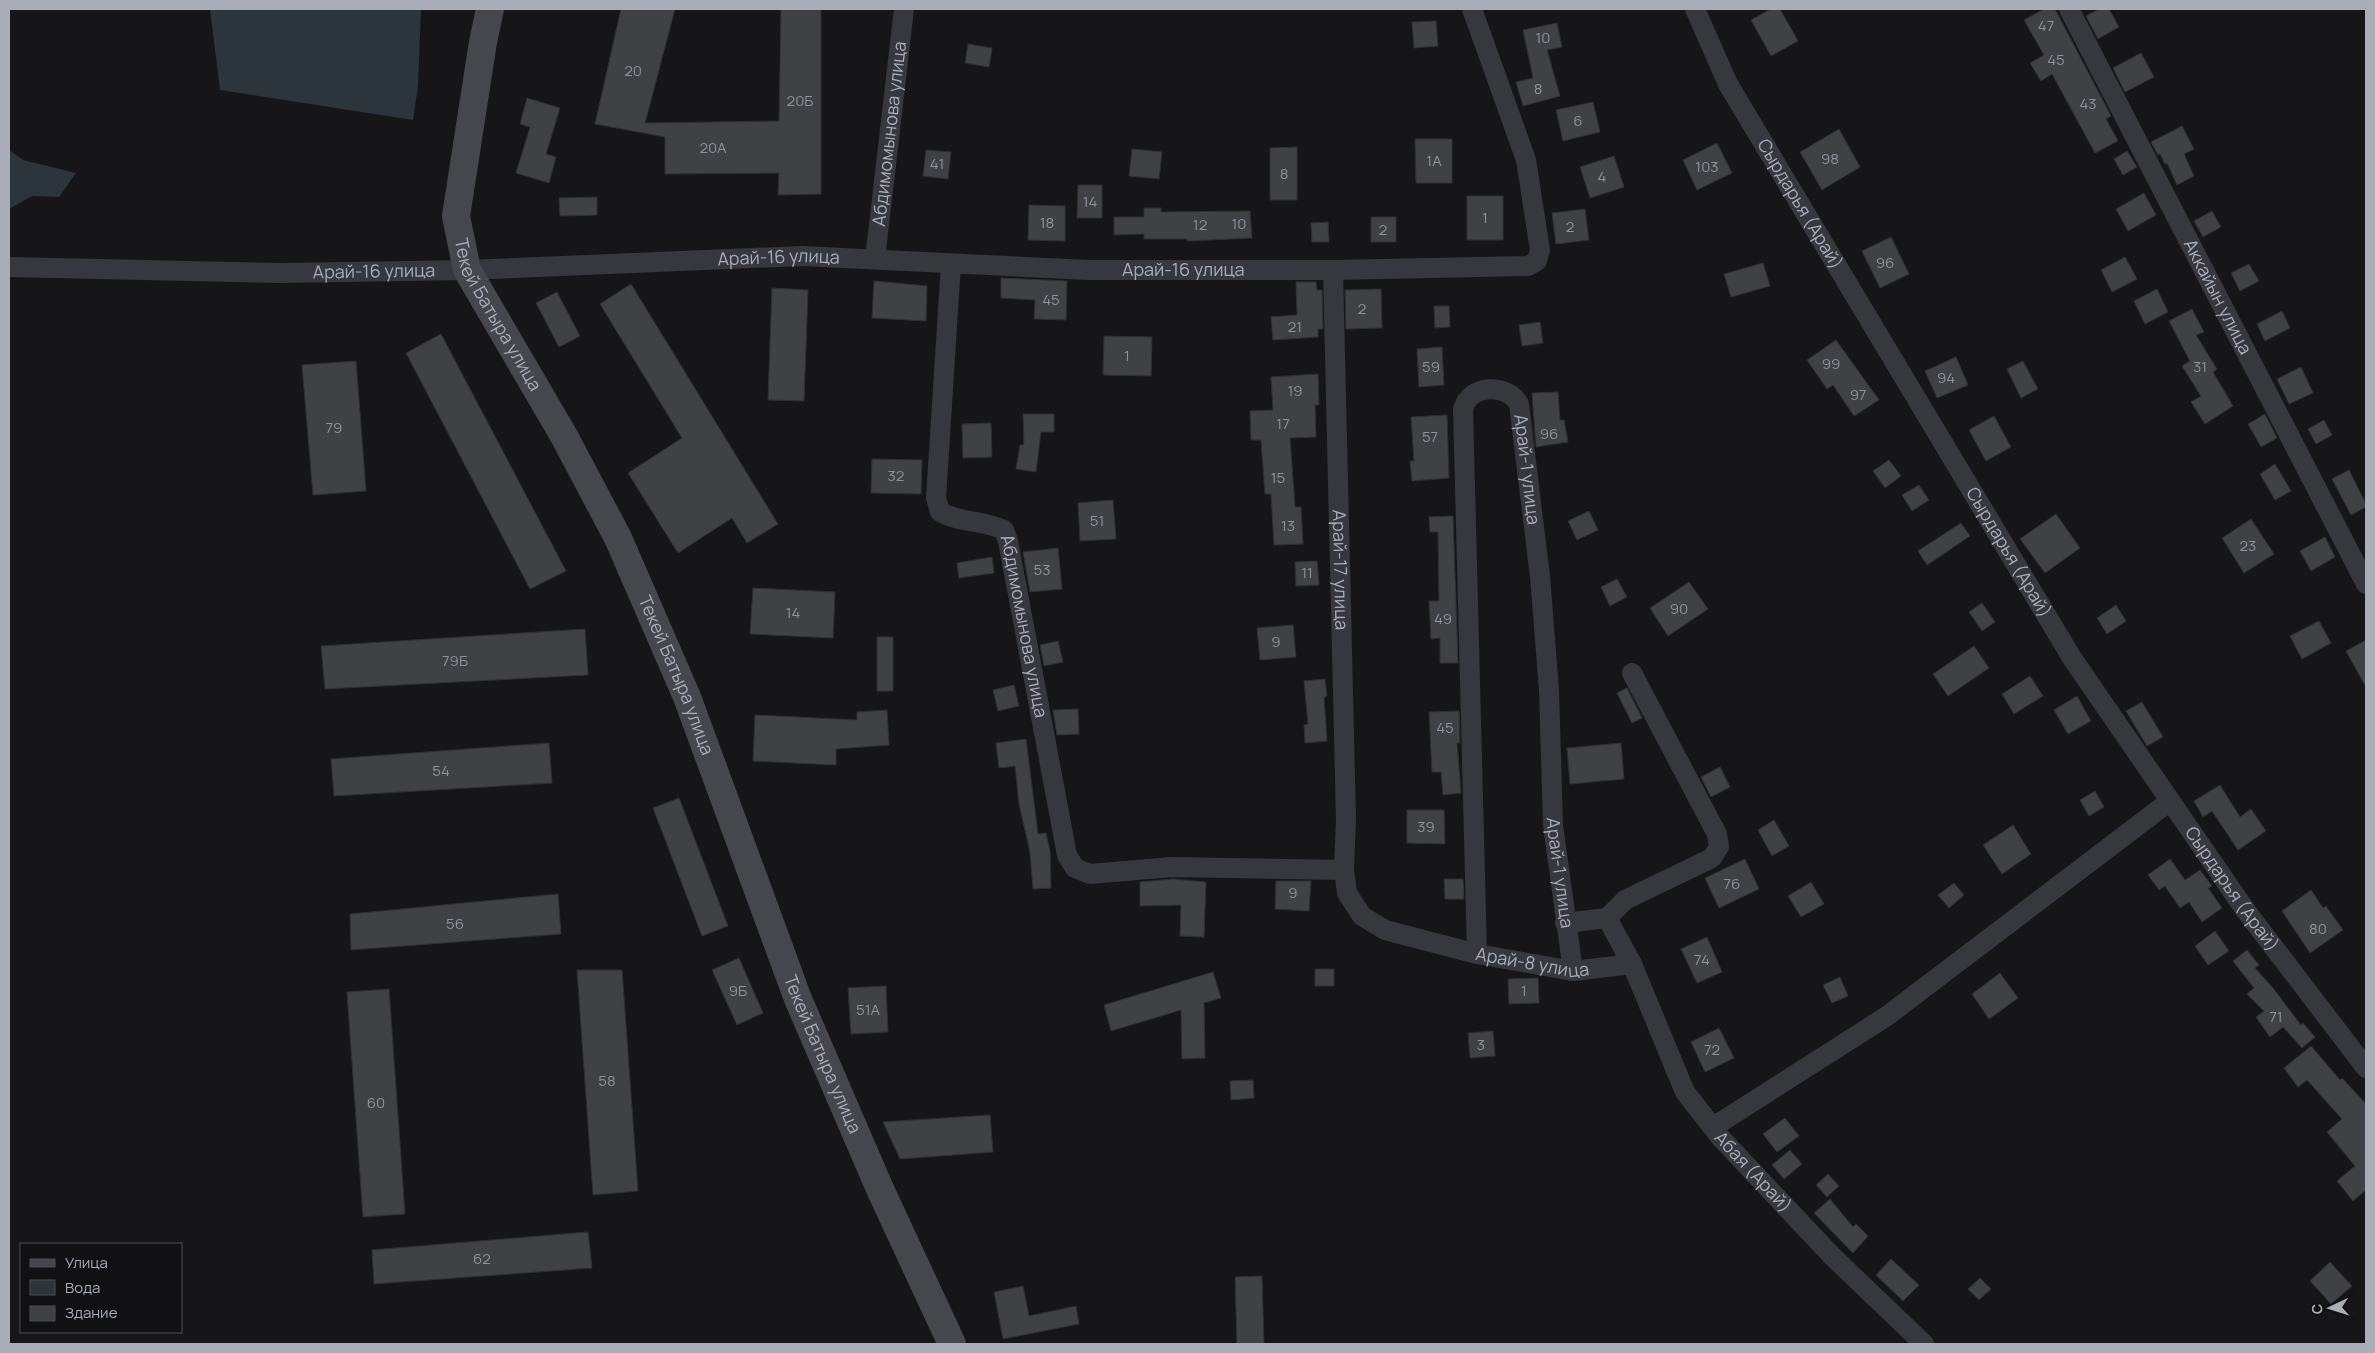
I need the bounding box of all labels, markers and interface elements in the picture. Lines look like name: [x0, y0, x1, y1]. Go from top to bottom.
house number: 47: [2038, 15, 2054, 36]
house number: 10: [1536, 27, 1551, 48]
street label: Абдимомынова улица: [866, 40, 911, 227]
house number: 45: [2047, 49, 2065, 70]
house number: 20: [624, 60, 642, 81]
house number: 8: [1534, 78, 1542, 99]
house number: 20Б: [787, 90, 813, 111]
house number: 43: [2079, 93, 2097, 114]
house number: 6: [1573, 110, 1583, 131]
street label: Сырдарья (Арай): [1753, 134, 1849, 273]
house number: 20А: [699, 137, 727, 158]
house number: 98: [1821, 148, 1839, 169]
house number: 1А: [1426, 150, 1442, 171]
house number: 41: [930, 153, 944, 174]
house number: 103: [1695, 156, 1719, 177]
house number: 8: [1280, 163, 1288, 184]
house number: 4: [1598, 166, 1607, 187]
house number: 14: [1083, 191, 1097, 212]
house number: 1: [1482, 207, 1488, 228]
house number: 18: [1040, 212, 1054, 233]
house number: 10: [1232, 213, 1247, 234]
house number: 12: [1193, 214, 1207, 235]
house number: 2: [1566, 216, 1574, 237]
house number: 2: [1379, 219, 1387, 240]
street label: Аккайын улица: [2179, 235, 2258, 358]
street label: Текей Батыра улица: [450, 236, 548, 395]
street label: Арай-16 улица: [717, 243, 840, 271]
house number: 96: [1876, 252, 1894, 273]
street label: Арай-16 улица: [1122, 257, 1245, 281]
street label: Арай-16 улица: [312, 258, 435, 284]
house number: 45: [1042, 289, 1060, 310]
house number: 2: [1358, 298, 1366, 319]
house number: 21: [1288, 316, 1302, 337]
house number: 1: [1124, 345, 1130, 366]
house number: 99: [1822, 353, 1840, 374]
house number: 59: [1422, 356, 1440, 377]
house number: 31: [2193, 356, 2207, 377]
house number: 94: [1937, 367, 1955, 388]
house number: 19: [1287, 380, 1303, 401]
house number: 97: [1850, 384, 1866, 405]
house number: 17: [1276, 413, 1290, 434]
street label: Арай-1 улица: [1509, 413, 1547, 526]
house number: 79: [326, 417, 342, 438]
house number: 96: [1540, 423, 1558, 444]
house number: 57: [1422, 426, 1438, 447]
house number: 32: [888, 465, 904, 486]
house number: 15: [1271, 467, 1285, 488]
street label: Сырдарья (Арай): [1961, 482, 2058, 621]
street label: Арай-17 улица: [1328, 509, 1355, 630]
house number: 51: [1090, 510, 1104, 531]
house number: 13: [1281, 515, 1295, 536]
street label: Абдимомынова улица: [995, 530, 1054, 719]
house number: 23: [2240, 535, 2256, 556]
house number: 53: [1034, 559, 1050, 580]
house number: 11: [1301, 562, 1313, 583]
street label: Текей Батыра улица: [634, 592, 720, 758]
house number: 90: [1670, 598, 1688, 619]
house number: 14: [786, 602, 800, 623]
house number: 49: [1434, 608, 1452, 629]
house number: 9: [1271, 631, 1281, 652]
house number: 79Б: [442, 650, 468, 671]
house number: 45: [1436, 717, 1454, 738]
house number: 54: [432, 760, 450, 781]
house number: 39: [1417, 816, 1435, 837]
street label: Арай-1 улица: [1542, 817, 1580, 930]
street label: Сырдарья (Арай): [2180, 821, 2285, 956]
house number: 76: [1724, 873, 1740, 894]
house number: 9: [1288, 882, 1298, 903]
house number: 56: [446, 913, 464, 934]
house number: 80: [2309, 918, 2327, 939]
street label: Арай-8 улица: [1474, 941, 1590, 983]
house number: 74: [1694, 949, 1710, 970]
street label: Текей Батыра улица: [779, 971, 868, 1137]
house number: 9Б: [729, 980, 747, 1001]
house number: 1: [1521, 980, 1527, 1001]
house number: 51А: [856, 999, 881, 1020]
house number: 71: [2269, 1006, 2283, 1027]
house number: 3: [1477, 1034, 1485, 1055]
house number: 72: [1704, 1039, 1720, 1060]
house number: 58: [598, 1070, 616, 1091]
house number: 60: [367, 1092, 385, 1113]
street label: Абая (Арай): [1710, 1126, 1798, 1217]
legend: [20, 1243, 182, 1333]
house number: 62: [473, 1248, 491, 1269]
text: Улица: [65, 1252, 108, 1273]
text: Вода: [65, 1277, 100, 1298]
north arrow: [2305, 1283, 2355, 1333]
text: Здание: [65, 1302, 118, 1323]
text: С: [2307, 1303, 2326, 1315]

